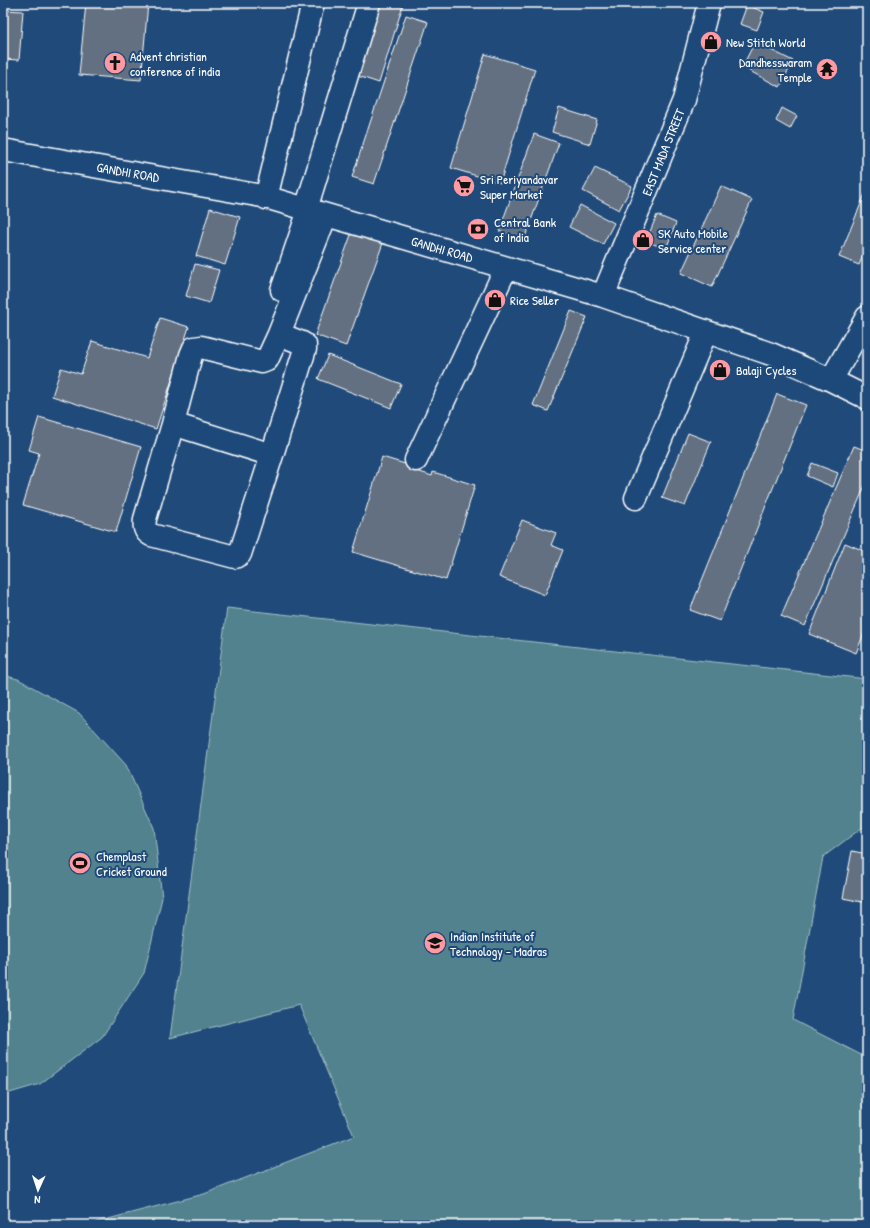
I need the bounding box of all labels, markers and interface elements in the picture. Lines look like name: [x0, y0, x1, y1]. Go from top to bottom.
shop icon: New Stitch World: [698, 29, 724, 55]
place label: New Stitch World: [726, 33, 805, 51]
place label: Advent christian conference of india: [130, 47, 220, 80]
church icon: Advent christian conference of india: [102, 50, 128, 76]
place label: Dandhesswaram Temple: [739, 53, 812, 86]
temple icon: Dandhesswaram Temple: [814, 56, 840, 82]
street label: EAST MADA STREET: [637, 105, 689, 198]
street label: GANDHI ROAD: [95, 158, 162, 187]
place label: Sri Periyandavar Super Market: [480, 170, 558, 203]
supermarket icon: Sri Periyandavar Super Market: [451, 173, 477, 199]
place label: Central Bank of India: [494, 213, 557, 246]
bank icon: Central Bank of India: [465, 216, 491, 242]
place label: SK Auto Mobile Service center: [658, 224, 728, 257]
shop icon: SK Auto Mobile Service center: [630, 227, 656, 253]
street label: GANDHI ROAD: [409, 232, 476, 267]
shop icon: Rice Seller: [482, 287, 508, 313]
place label: Rice Seller: [510, 291, 559, 309]
shop icon: Balaji Cycles: [707, 357, 733, 383]
place label: Balaji Cycles: [736, 361, 797, 379]
place label: Chemplast Cricket Ground: [96, 847, 167, 880]
sports icon: Chemplast Cricket Ground: [67, 850, 93, 876]
place label: Indian Institute of Technology - Madras: [450, 927, 547, 960]
school or university icon: Indian Institute of Technology - Madras: [422, 930, 448, 956]
north arrow: [18, 1170, 58, 1210]
text: N: [34, 1193, 41, 1207]

